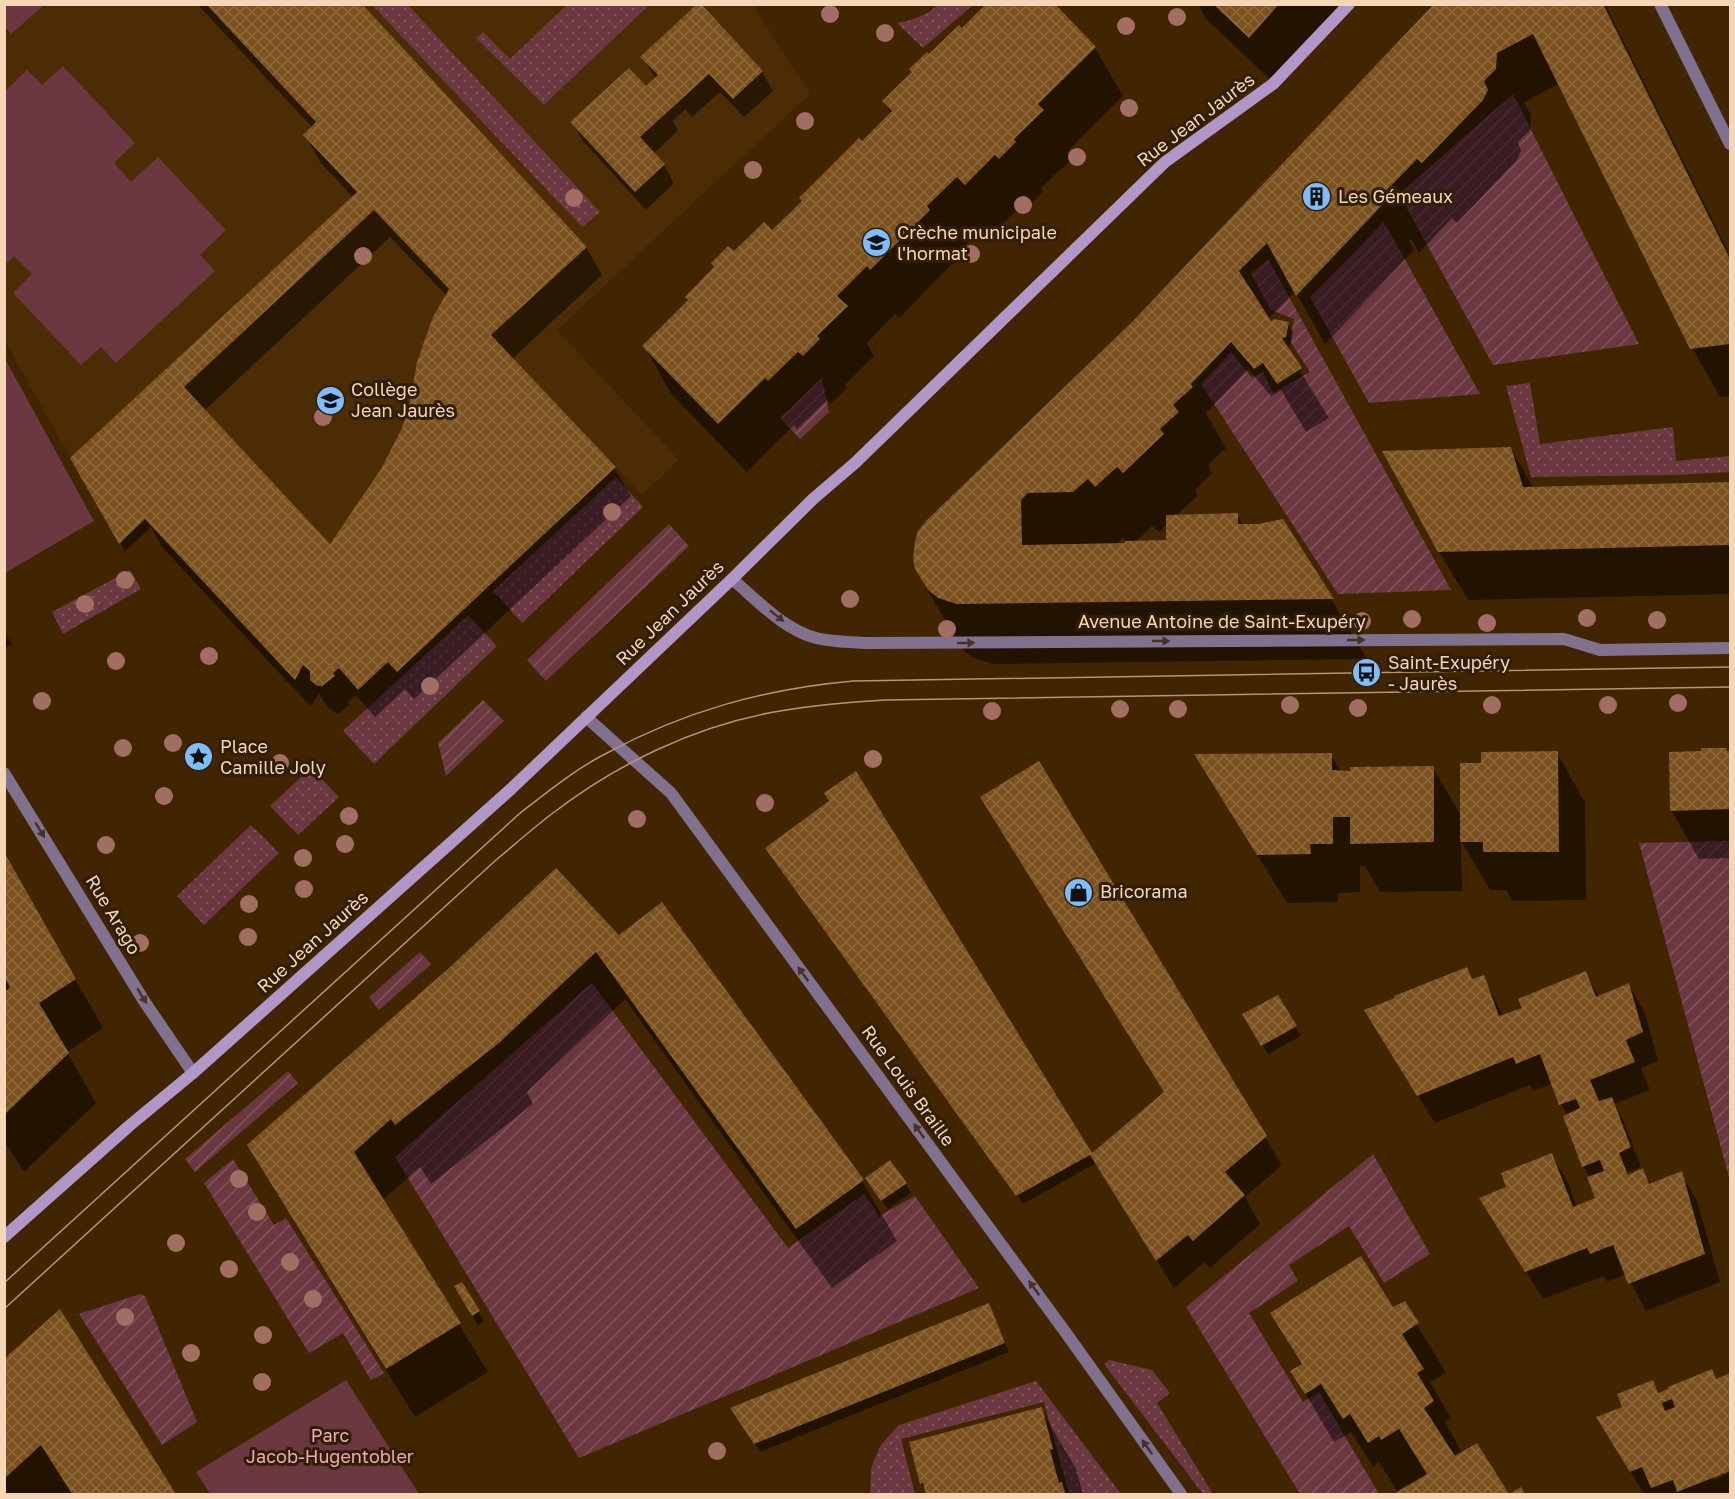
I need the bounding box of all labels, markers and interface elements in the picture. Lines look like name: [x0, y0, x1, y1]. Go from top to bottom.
street label: Rue Jean Jaurès: [1132, 68, 1259, 171]
building icon: Les Gémeaux: [1301, 181, 1333, 213]
place label: Les Gémeaux: [1338, 185, 1453, 207]
place label: Crèche municipale l'hormat: [897, 221, 1057, 264]
school or university icon: Crèche municipale l'hormat: [860, 227, 892, 259]
place label: Collège Jean Jaurès: [351, 378, 455, 421]
school or university icon: Collège Jean Jaurès: [314, 384, 346, 416]
street label: Rue Jean Jaurès: [611, 555, 728, 669]
one-way arrow: [769, 610, 785, 623]
street label: Avenue Antoine de Saint-Exupéry: [1078, 610, 1366, 632]
one-way arrow: [1346, 635, 1365, 645]
one-way arrow: [1151, 636, 1170, 646]
one-way arrow: [956, 638, 975, 648]
place label: Saint-Exupéry - Jaurès: [1388, 651, 1510, 694]
bus stop icon: Saint-Exupéry - Jaurès: [1351, 657, 1383, 689]
place label: Place Camille Joly: [220, 735, 326, 778]
place icon: Place Camille Joly: [183, 741, 215, 773]
one-way arrow: [34, 822, 45, 838]
street label: Rue Arago: [82, 871, 146, 958]
shop icon: Bricorama: [1063, 876, 1095, 908]
place label: Bricorama: [1100, 880, 1188, 902]
street label: Rue Jean Jaurès: [252, 886, 372, 997]
one-way arrow: [797, 966, 809, 982]
one-way arrow: [136, 988, 147, 1005]
street label: Rue Louis Braille: [858, 1021, 960, 1150]
one-way arrow: [912, 1123, 925, 1139]
one-way arrow: [1028, 1281, 1040, 1297]
park label: Parc Jacob-Hugentobler: [246, 1424, 414, 1467]
one-way arrow: [1141, 1439, 1153, 1455]

